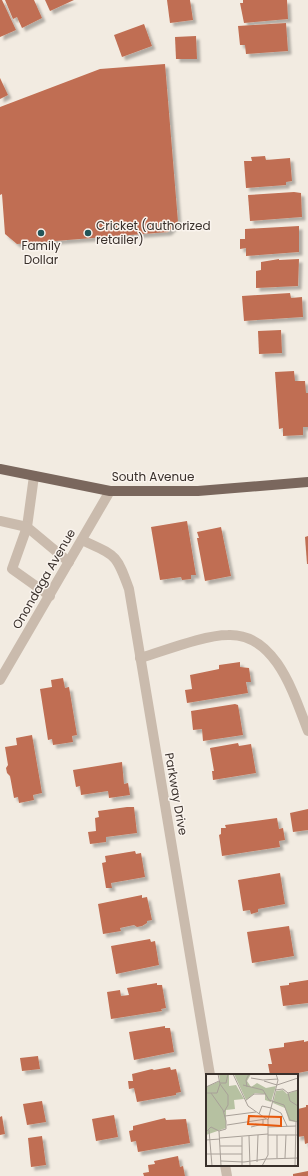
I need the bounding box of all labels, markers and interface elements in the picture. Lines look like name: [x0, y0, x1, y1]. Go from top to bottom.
place label: Cricket (authorized retailer): [96, 217, 211, 248]
marker: Family Dollar: [36, 228, 46, 238]
marker: Cricket (authorized retailer): [83, 228, 93, 238]
place label: Family Dollar: [21, 237, 61, 268]
street label: South Avenue: [112, 468, 194, 485]
street label: Onondaga Avenue: [8, 525, 79, 632]
street label: Parkway Drive: [161, 751, 192, 837]
inset map: [206, 1074, 298, 1166]

